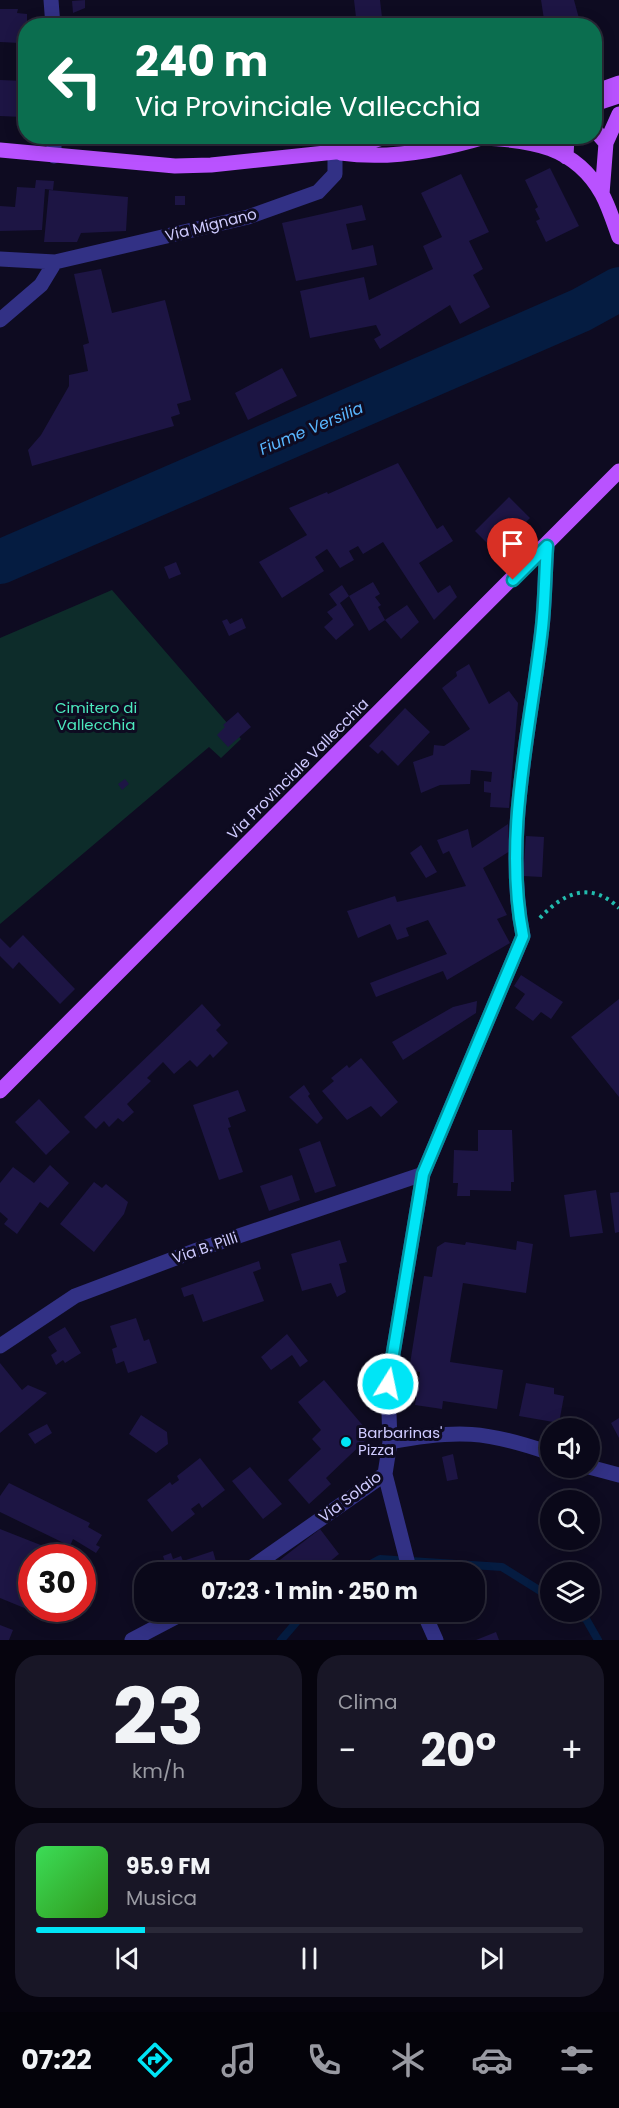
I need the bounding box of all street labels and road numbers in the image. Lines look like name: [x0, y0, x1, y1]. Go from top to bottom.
street label: Via Mignano: [163, 203, 259, 246]
street label: Via Provinciale Vallecchia: [222, 693, 373, 844]
street label: Via B. Pilli: [169, 1227, 240, 1268]
street label: Via Solaio: [314, 1466, 385, 1527]

